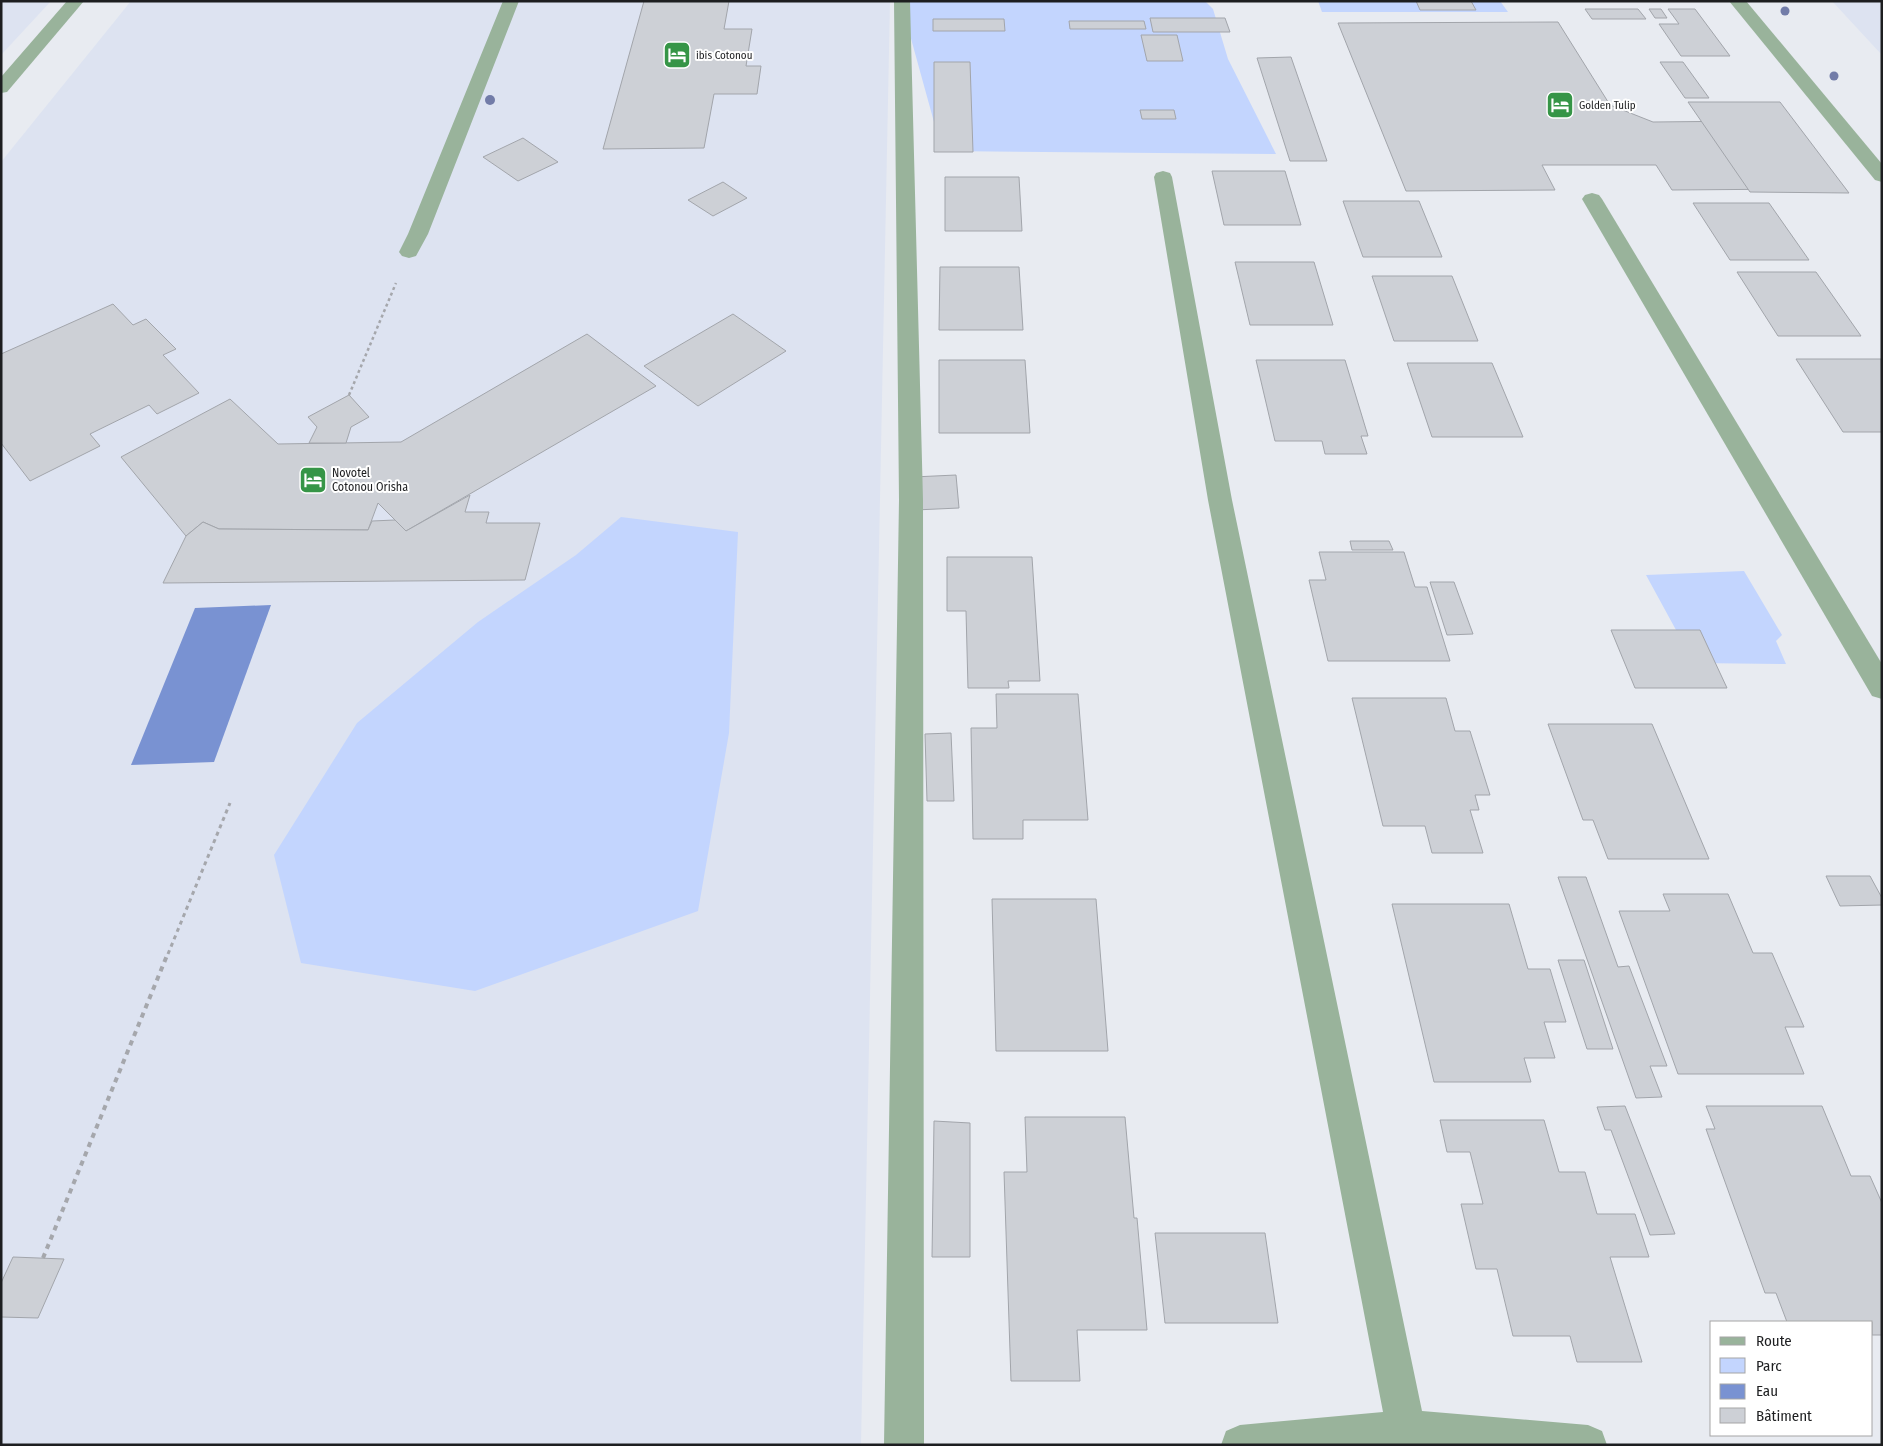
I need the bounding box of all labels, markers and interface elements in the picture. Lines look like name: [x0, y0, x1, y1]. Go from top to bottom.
hotel icon: ibis Cotonou: [662, 40, 692, 70]
place label: ibis Cotonou: [696, 49, 752, 62]
hotel icon: Golden Tulip: [1545, 90, 1575, 120]
place label: Golden Tulip: [1579, 99, 1636, 112]
hotel icon: Novotel Cotonou Orisha: [298, 465, 328, 495]
place label: Novotel Cotonou Orisha: [332, 466, 408, 494]
legend: [1710, 1321, 1873, 1436]
text: Route: [1756, 1332, 1792, 1350]
text: Parc: [1756, 1357, 1782, 1375]
text: Eau: [1756, 1382, 1778, 1400]
text: Bâtiment: [1756, 1407, 1812, 1425]

